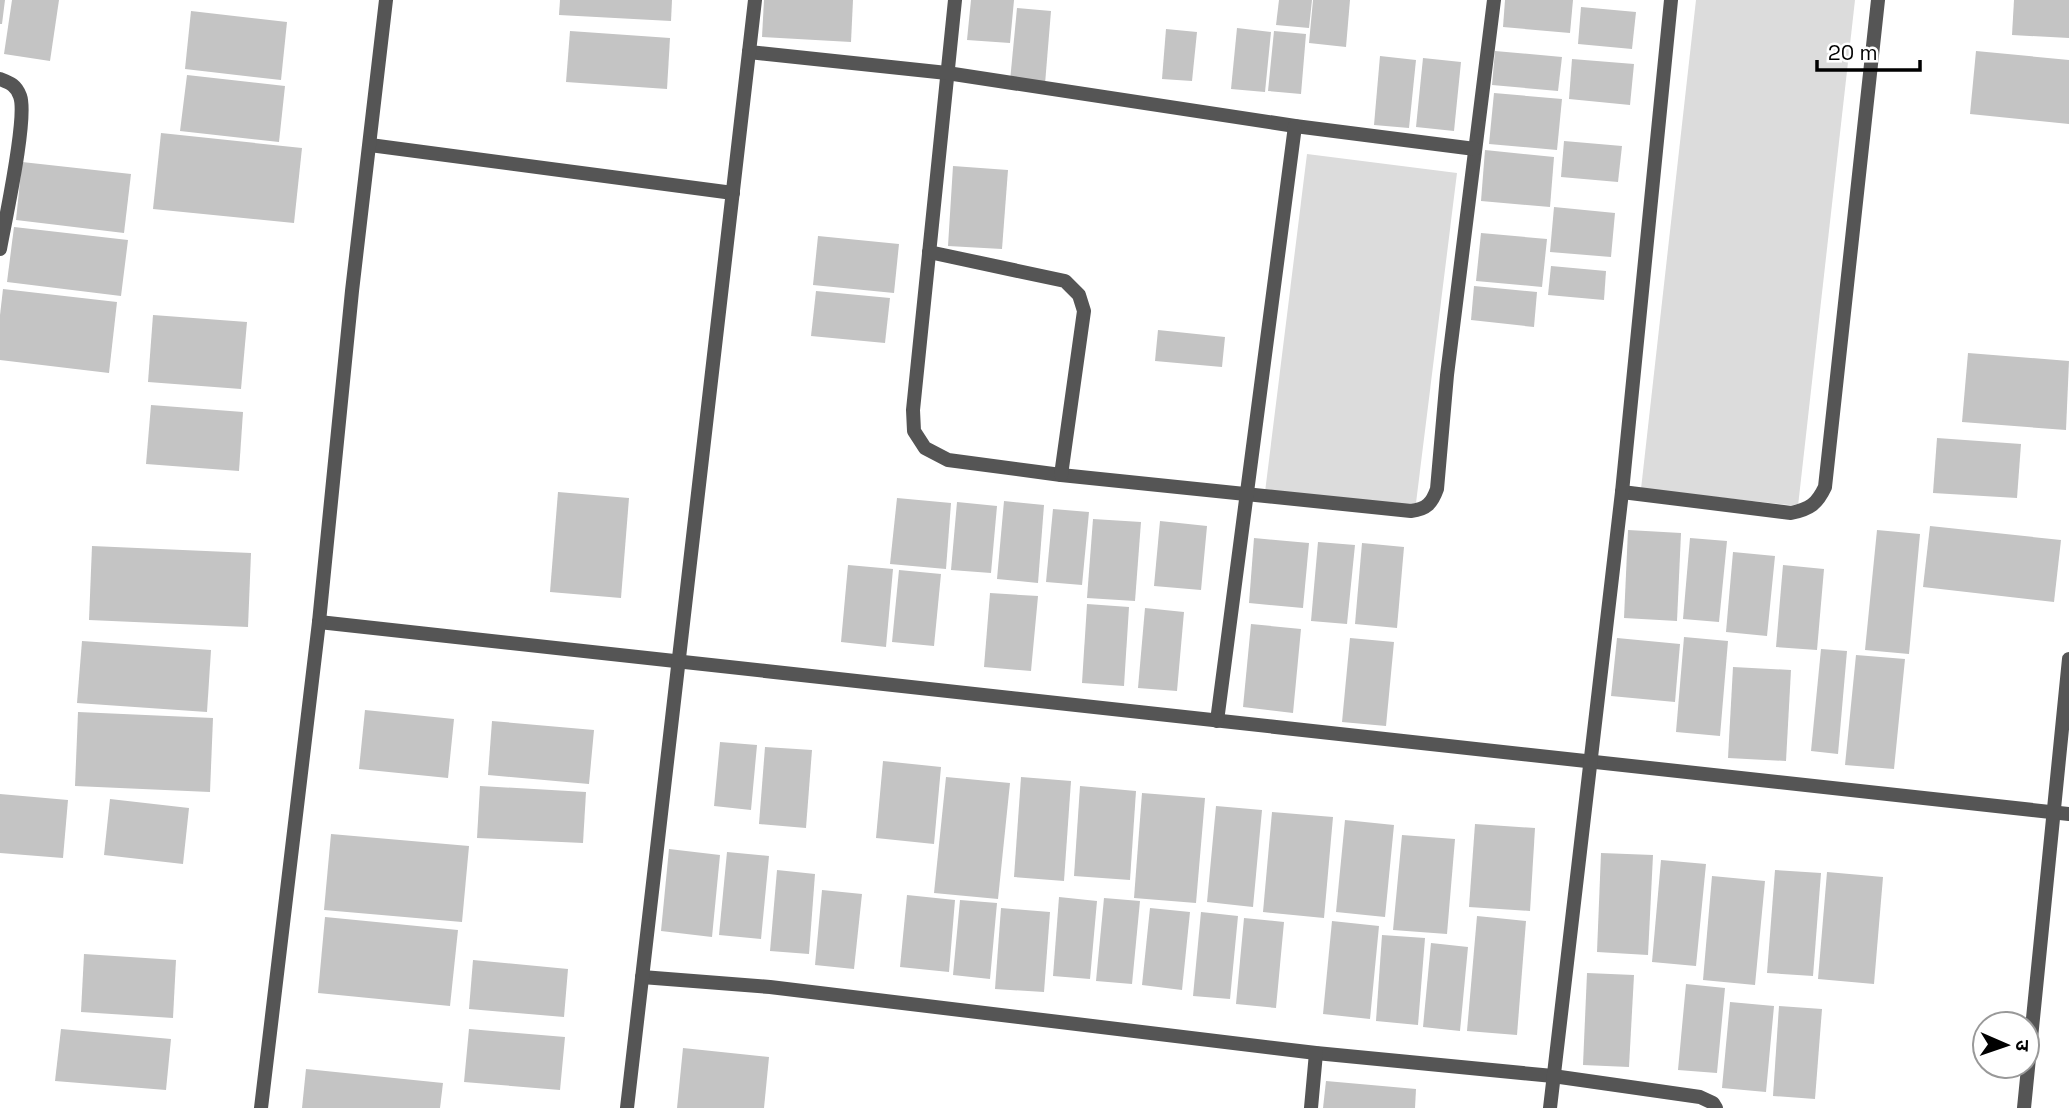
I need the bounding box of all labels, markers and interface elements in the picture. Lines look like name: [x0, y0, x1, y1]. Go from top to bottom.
scale bar: [1817, 28, 1920, 72]
text: 20 m: [1828, 39, 1878, 66]
north arrow: [1971, 1010, 2041, 1080]
text: उ: [2010, 1040, 2035, 1052]

